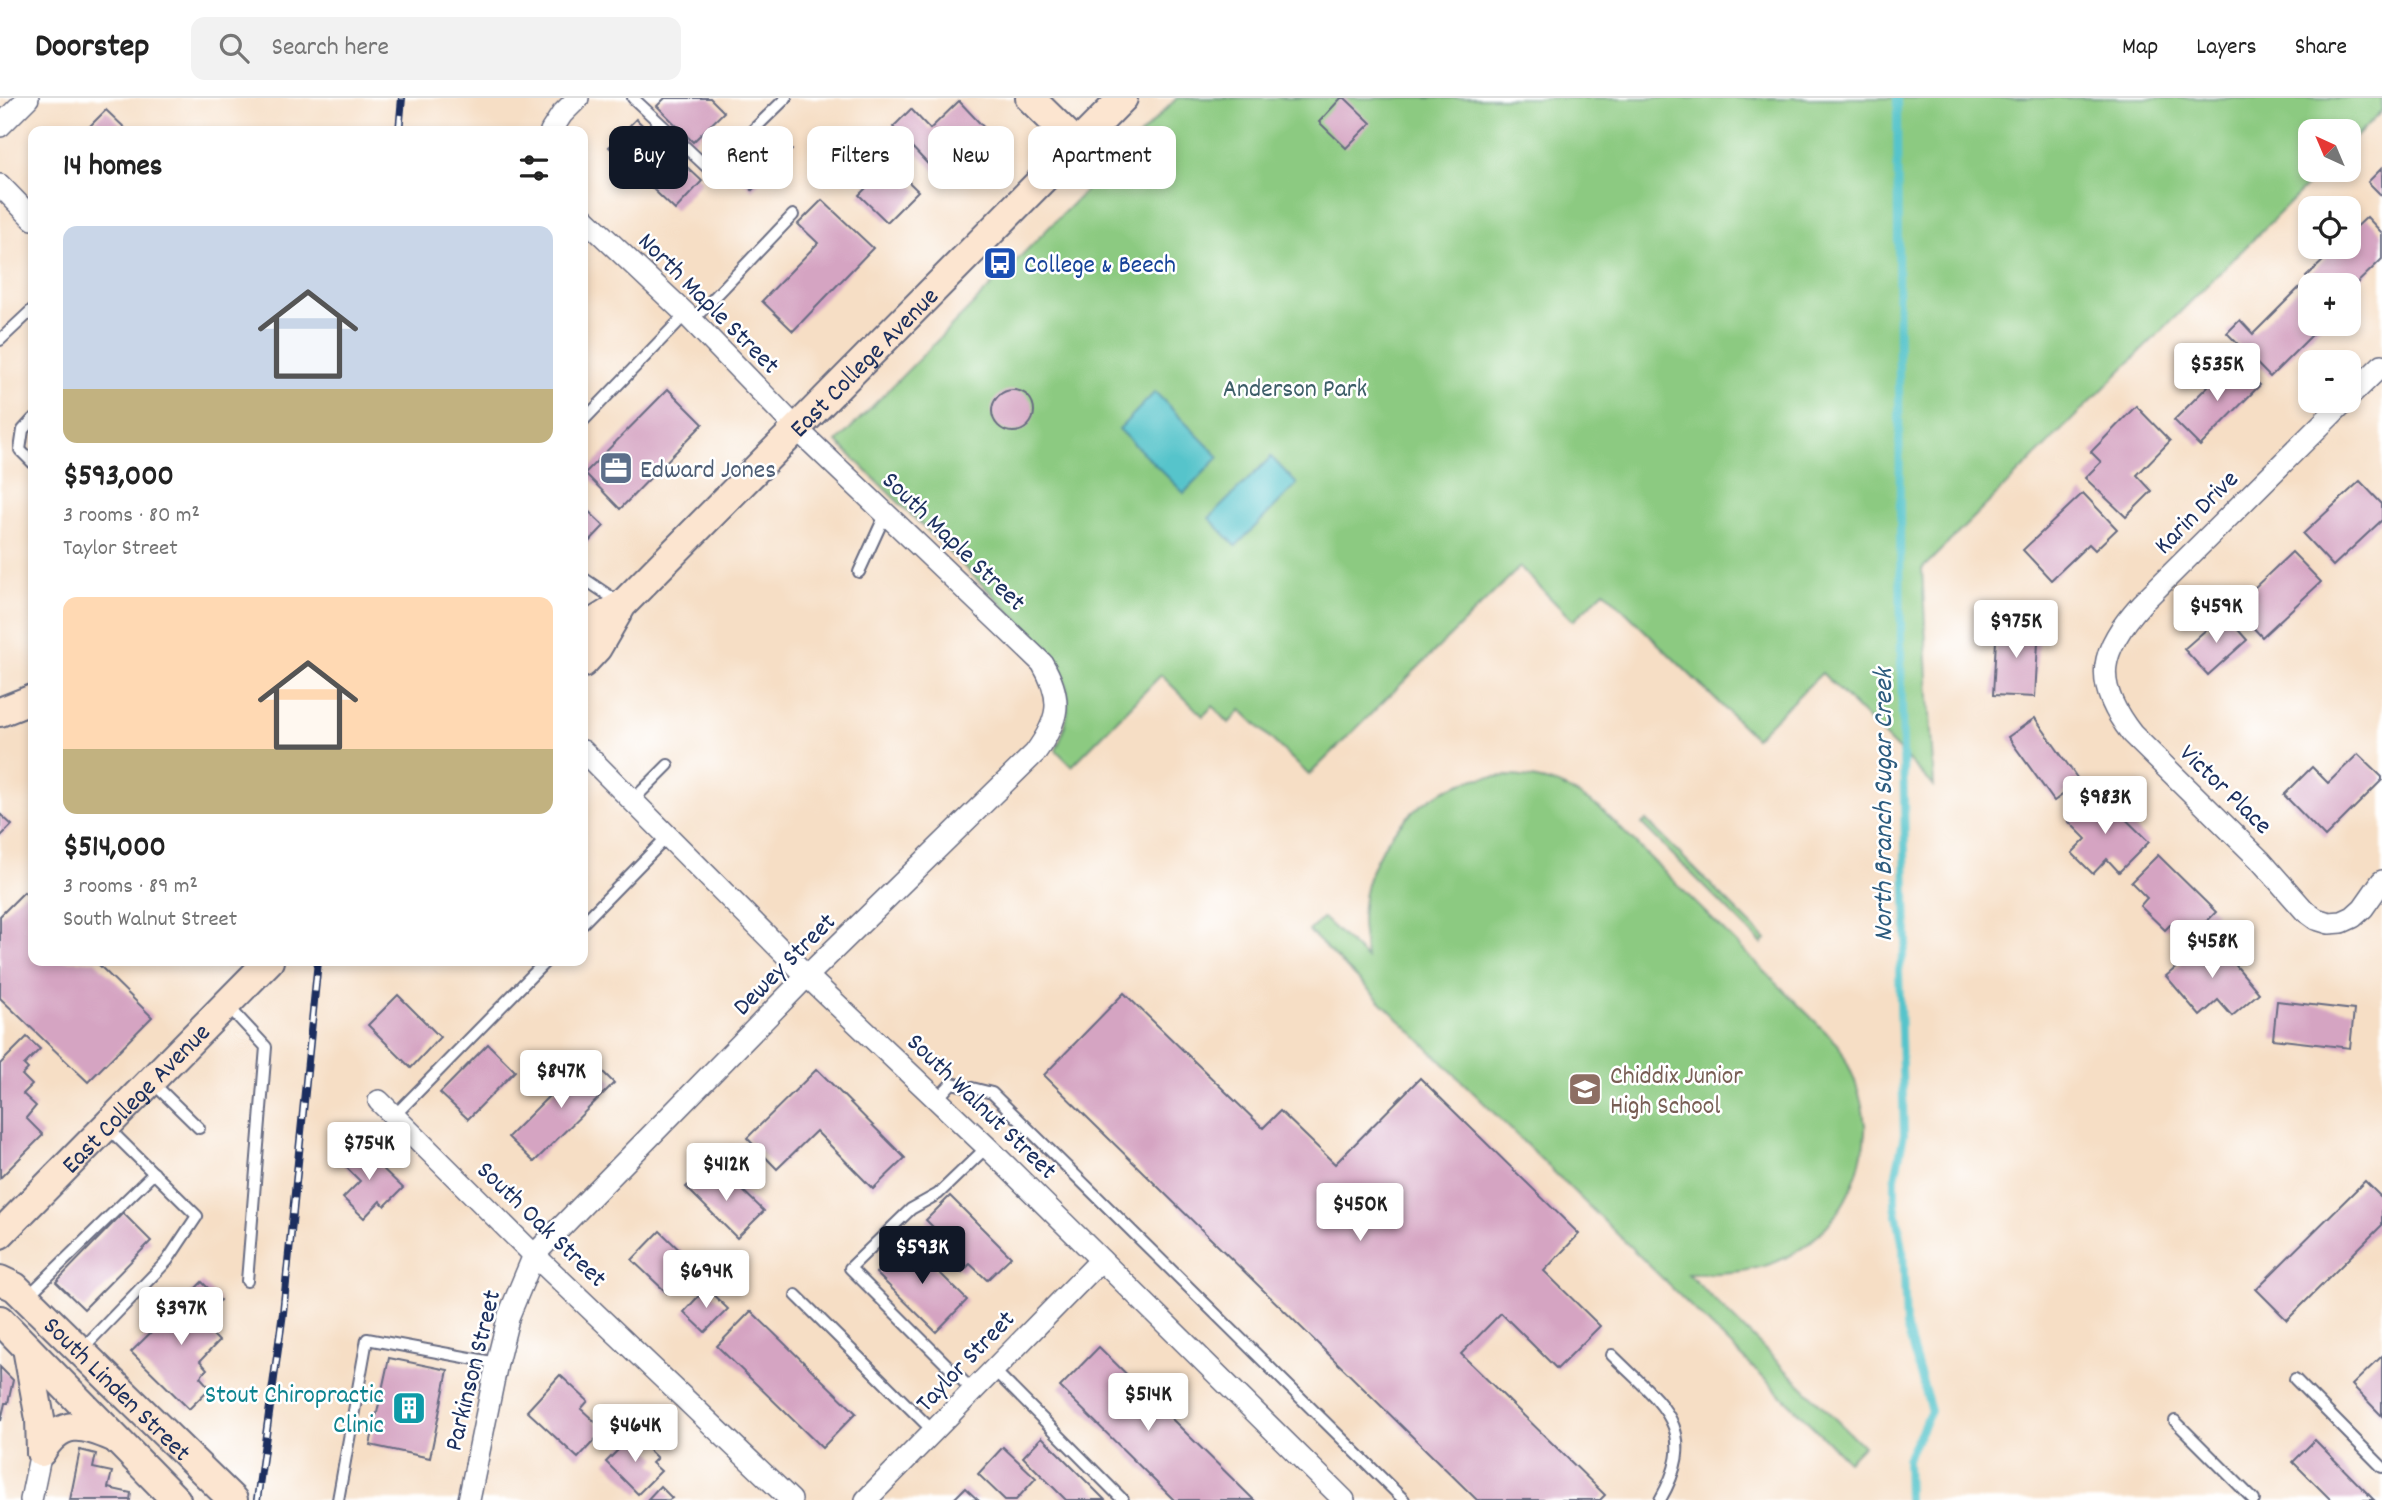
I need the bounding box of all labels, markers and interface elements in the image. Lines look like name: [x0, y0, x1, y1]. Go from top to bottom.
search box: [191, 17, 681, 80]
text: Doorstep: [35, 25, 149, 72]
icon: search: [215, 29, 253, 67]
text: Search here: [271, 30, 389, 67]
text: Map: [2122, 31, 2158, 65]
text: Layers: [2196, 31, 2257, 65]
text: Share: [2295, 31, 2347, 65]
north arrow: [2298, 119, 2361, 182]
map controls: [2298, 119, 2361, 413]
chip: Buy: [609, 126, 688, 189]
chip: Rent: [702, 126, 793, 189]
chip: Filters: [807, 126, 914, 189]
chip: New: [928, 126, 1014, 189]
chip: Apartment: [1028, 126, 1176, 189]
text: 14 homes: [63, 147, 162, 190]
icon: filters: [515, 149, 553, 187]
button: locate: [2298, 196, 2361, 259]
street label: North Maple Street: [628, 225, 787, 384]
bus stop icon: College & Beech: [981, 244, 1019, 282]
place label: College & Beech: [1024, 248, 1176, 285]
icon: home: [245, 271, 371, 397]
button: +: [2298, 273, 2361, 336]
street label: East College Avenue: [782, 280, 948, 447]
pin: $535K: [2168, 344, 2266, 403]
text: $535K: [2190, 349, 2244, 382]
button: −: [2298, 350, 2361, 413]
park label: Anderson Park: [1223, 372, 1367, 409]
office icon: Edward Jones: [597, 449, 635, 487]
place label: Edward Jones: [640, 453, 776, 490]
text: $593,000: [63, 457, 174, 500]
street label: Karin Drive: [2147, 463, 2248, 564]
street label: South Maple Street: [872, 464, 1033, 621]
text: 3 rooms · 80 m²: [63, 500, 200, 533]
text: Taylor Street: [63, 533, 178, 566]
pin: $459K: [2167, 586, 2265, 645]
text: $459K: [2189, 591, 2243, 624]
pin: $975K: [1967, 601, 2065, 660]
text: $975K: [1990, 606, 2042, 639]
icon: home: [245, 642, 371, 768]
water label: North Branch Sugar Creek: [1866, 666, 1906, 942]
street label: Victor Place: [2170, 737, 2279, 844]
pin: $983K: [2056, 776, 2154, 836]
text: $983K: [2079, 782, 2131, 815]
text: $514,000: [63, 828, 166, 871]
text: 3 rooms · 89 m²: [63, 871, 198, 904]
text: South Walnut Street: [63, 904, 237, 937]
street label: Dewey Street: [725, 905, 846, 1025]
pin: $458K: [2163, 920, 2261, 980]
text: $458K: [2186, 926, 2238, 959]
street label: East College Avenue: [54, 1016, 220, 1183]
street label: South Walnut Street: [897, 1026, 1065, 1190]
pin: $847K: [512, 1051, 610, 1110]
text: $847K: [536, 1056, 586, 1089]
place label: Chiddix Junior High School: [1610, 1059, 1743, 1126]
school or university icon: Chiddix Junior High School: [1566, 1070, 1604, 1108]
pin: $754K: [320, 1122, 418, 1182]
text: $754K: [343, 1128, 395, 1161]
pin: $412K: [677, 1144, 775, 1203]
text: $412K: [703, 1149, 749, 1182]
street label: South Oak Street: [467, 1154, 614, 1298]
pin: $450K: [1311, 1184, 1409, 1243]
text: $450K: [1332, 1189, 1388, 1222]
pin: $593K: [873, 1226, 971, 1286]
text: $593K: [895, 1232, 949, 1265]
pin: $694K: [657, 1250, 755, 1310]
text: $694K: [679, 1256, 733, 1289]
street label: Parkinson Street: [437, 1286, 512, 1455]
pin: $397K: [132, 1288, 230, 1347]
text: $397K: [155, 1293, 207, 1326]
street label: Taylor Street: [908, 1303, 1025, 1422]
street label: South Linden Street: [34, 1309, 198, 1472]
pin: $514K: [1099, 1374, 1197, 1433]
place label: Stout Chiropractic Clinic: [205, 1378, 384, 1445]
text: $514K: [1124, 1379, 1172, 1412]
building icon: Stout Chiropractic Clinic: [390, 1389, 428, 1427]
pin: $464K: [586, 1404, 684, 1464]
text: $464K: [609, 1410, 661, 1443]

